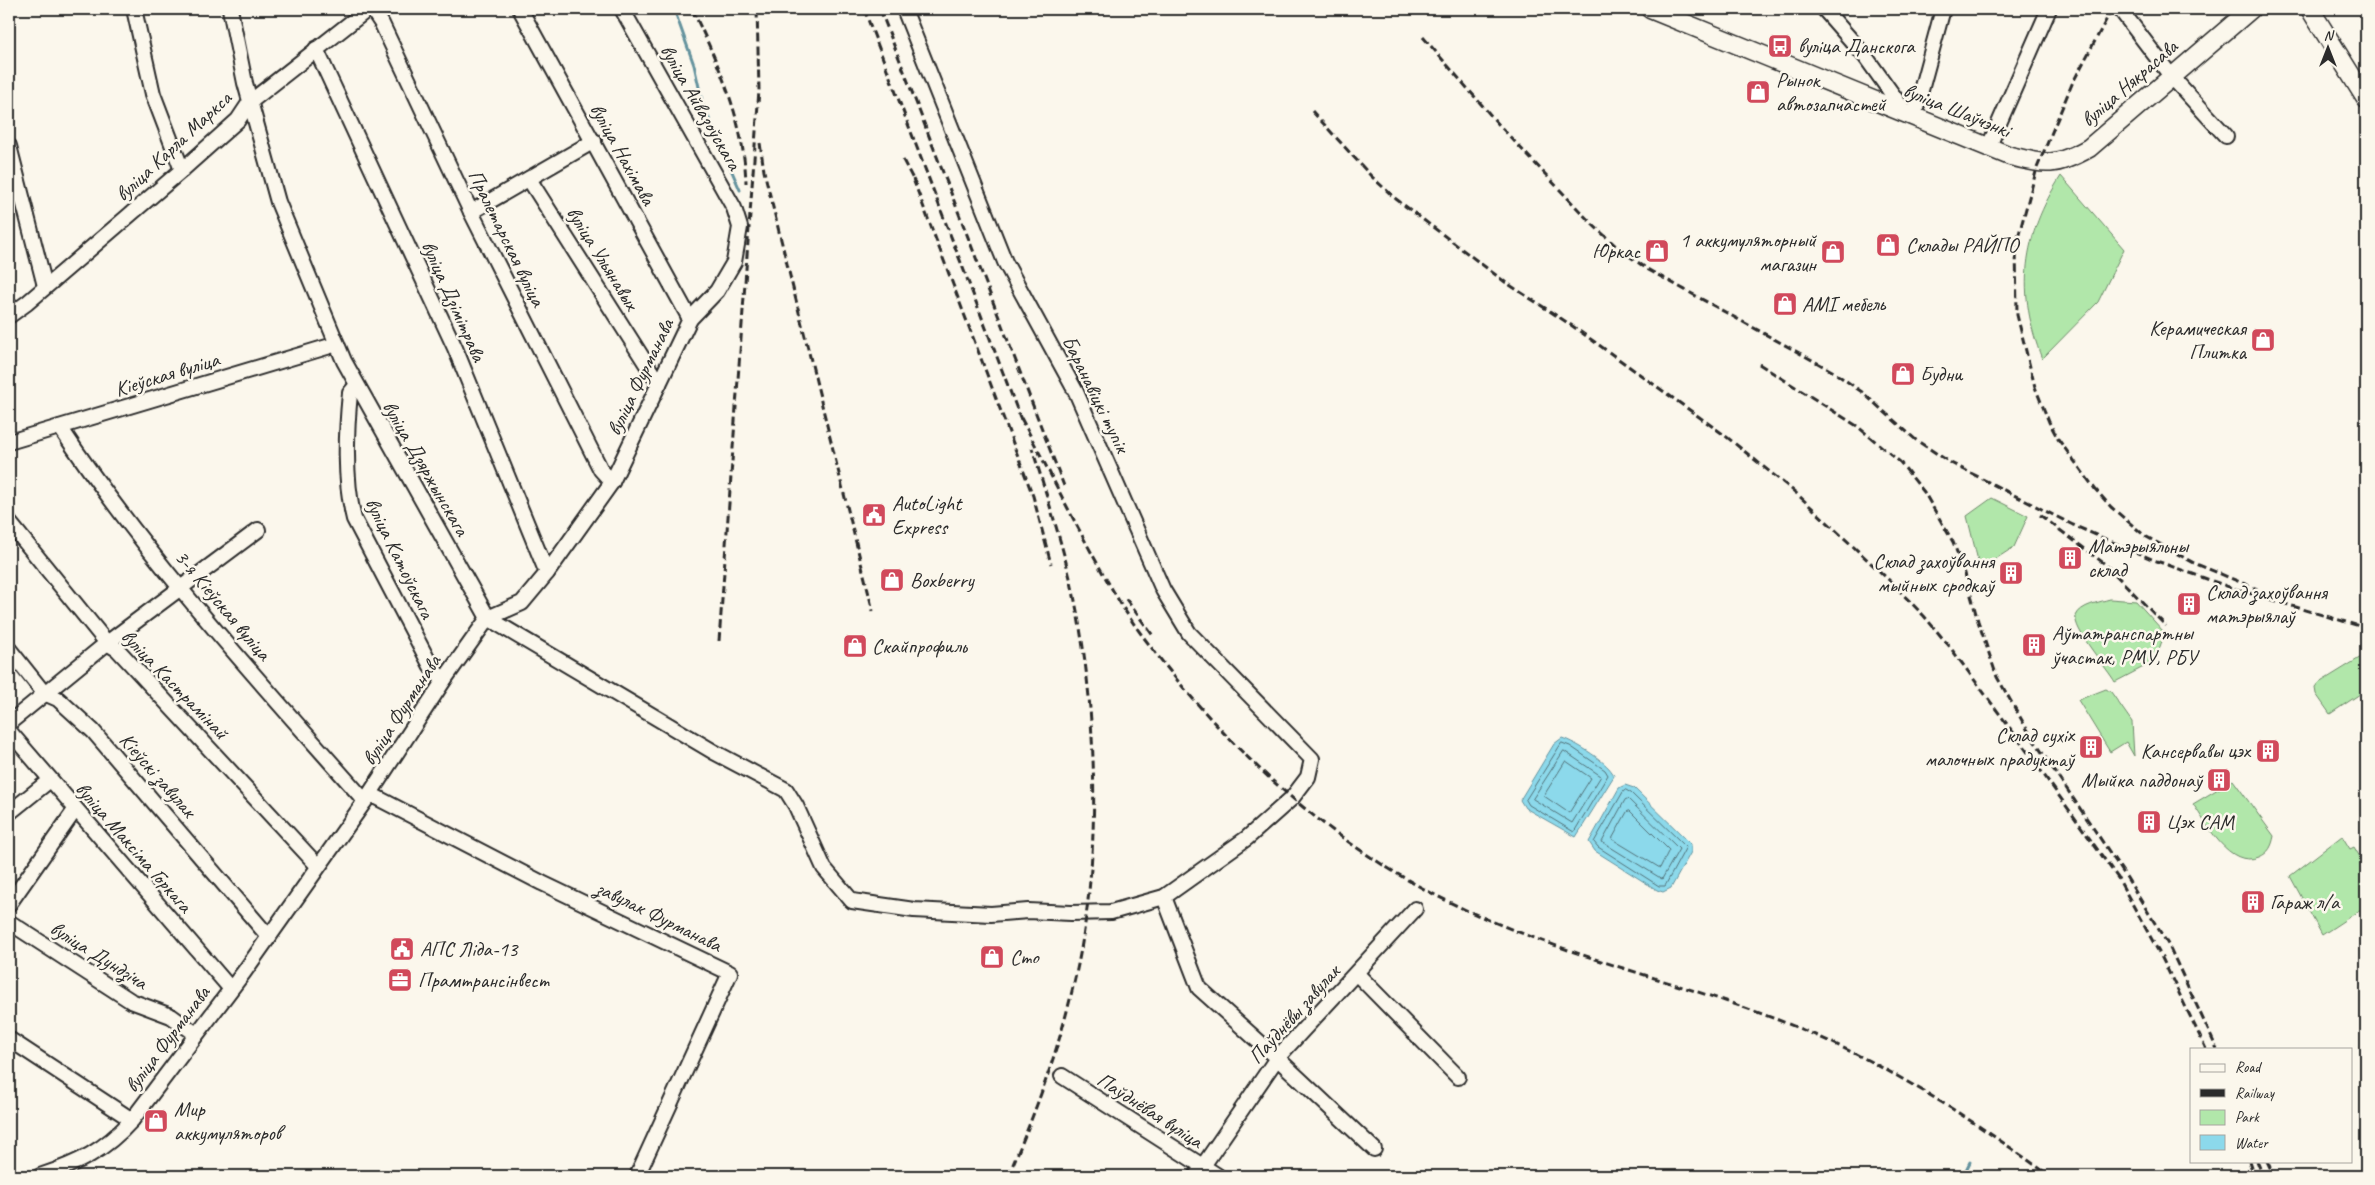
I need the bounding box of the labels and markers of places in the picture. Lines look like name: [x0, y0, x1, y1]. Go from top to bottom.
bus stop icon: вуліца Данскога: [1767, 33, 1793, 59]
place label: вуліца Данскога: [1798, 33, 1916, 59]
place label: Рынок автозапчастей: [1776, 67, 1887, 117]
shop icon: Рынок автозапчастей: [1745, 79, 1771, 105]
place label: 1 аккумуляторный магазин: [1680, 227, 1817, 277]
shop icon: Склады РАЙПО: [1875, 232, 1901, 258]
place label: Склады РАЙПО: [1906, 232, 2021, 258]
place label: Юркас: [1592, 238, 1641, 264]
shop icon: Юркас: [1644, 238, 1670, 264]
shop icon: 1 аккумуляторный магазин: [1820, 239, 1846, 265]
shop icon: AMI мебель: [1772, 291, 1798, 317]
place label: AMI мебель: [1802, 291, 1886, 317]
place label: Керамическая Плитка: [2149, 315, 2248, 365]
shop icon: Керамическая Плитка: [2250, 327, 2276, 353]
shop icon: Будни: [1890, 361, 1916, 387]
place label: Будни: [1920, 361, 1964, 387]
place label: AutoLight Express: [892, 490, 963, 540]
public building icon: AutoLight Express: [861, 502, 887, 528]
place label: Матэрыяльны склад: [2088, 533, 2190, 583]
building icon: Матэрыяльны склад: [2057, 545, 2083, 571]
place label: Склад захоўвання мыйных сродкаў: [1873, 548, 1995, 598]
building icon: Склад захоўвання мыйных сродкаў: [1998, 560, 2024, 586]
shop icon: Boxberry: [879, 567, 905, 593]
place label: Boxberry: [910, 567, 976, 593]
place label: Склад захоўвання матэрыялаў: [2206, 579, 2328, 629]
building icon: Склад захоўвання матэрыялаў: [2176, 591, 2202, 617]
place label: Аўтатранспартны ўчастак, РМУ, РБУ: [2050, 620, 2200, 670]
building icon: Аўтатранспартны ўчастак, РМУ, РБУ: [2021, 632, 2047, 658]
shop icon: Скайпрофиль: [842, 633, 868, 659]
place label: Скайпрофиль: [872, 633, 968, 659]
place label: Склад сухіх малочных прадуктаў: [1925, 722, 2076, 772]
building icon: Склад сухіх малочных прадуктаў: [2078, 734, 2104, 760]
place label: Кансервавы цэх: [2141, 738, 2252, 764]
building icon: Кансервавы цэх: [2255, 738, 2281, 764]
place label: Мыйка паддонаў: [2081, 767, 2203, 793]
building icon: Мыйка паддонаў: [2206, 767, 2232, 793]
building icon: Цэх САМ: [2136, 809, 2162, 835]
place label: Цэх САМ: [2166, 809, 2235, 835]
building icon: Гараж л/а: [2240, 889, 2266, 915]
place label: Гараж л/а: [2270, 889, 2341, 915]
public building icon: АПС Ліда-13: [389, 936, 415, 962]
place label: АПС Ліда-13: [420, 936, 519, 962]
shop icon: Сто: [979, 944, 1005, 970]
place label: Сто: [1010, 944, 1040, 970]
office icon: Прамтрансінвест: [387, 967, 413, 993]
place label: Прамтрансінвест: [418, 967, 550, 993]
place label: Мир аккумуляторов: [174, 1096, 286, 1146]
shop icon: Мир аккумуляторов: [143, 1108, 169, 1134]

